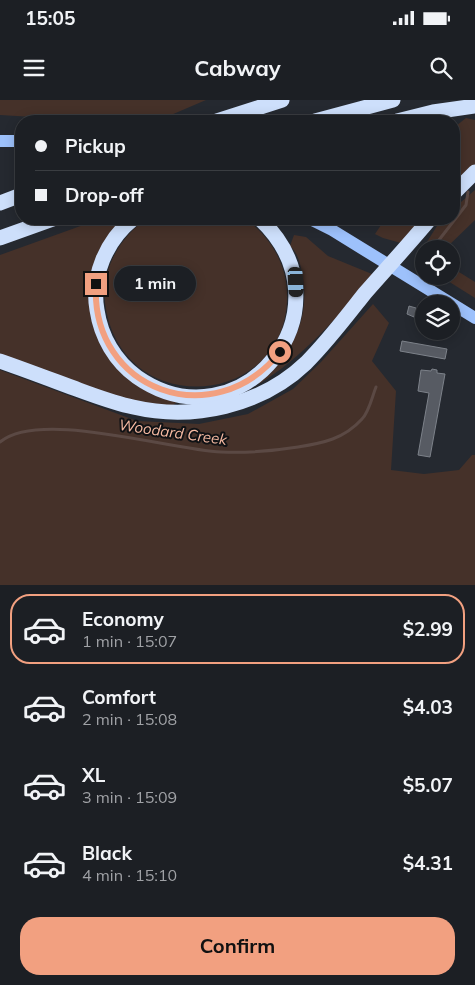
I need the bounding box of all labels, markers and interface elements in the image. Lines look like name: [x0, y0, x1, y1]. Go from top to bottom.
text: 15:05: [25, 6, 75, 30]
icon: menu: [20, 54, 48, 82]
text: Cabway: [194, 54, 281, 82]
icon: search: [427, 54, 455, 82]
text: Pickup: [65, 134, 126, 158]
text: Drop-off: [65, 183, 143, 207]
map controls: [415, 240, 460, 340]
button: locate: [415, 240, 460, 285]
callout: 1 min: [114, 266, 196, 302]
car: [287, 267, 304, 297]
route end: [85, 273, 107, 295]
text: 1 min: [134, 273, 176, 293]
button: layers: [415, 295, 460, 340]
route start: [269, 341, 291, 363]
water label: Woodard Creek: [118, 415, 229, 449]
icon: car: [22, 607, 67, 652]
text: Economy: [82, 607, 164, 631]
text: $2.99: [403, 617, 453, 641]
text: 1 min · 15:07: [82, 631, 177, 651]
icon: car: [22, 685, 67, 730]
text: Comfort: [82, 685, 156, 709]
text: $4.03: [403, 695, 453, 719]
text: 2 min · 15:08: [82, 709, 177, 729]
icon: car: [22, 763, 67, 808]
text: XL: [82, 763, 105, 787]
text: $5.07: [403, 773, 453, 797]
text: 3 min · 15:09: [82, 787, 177, 807]
icon: car: [22, 841, 67, 886]
text: Black: [82, 841, 132, 865]
text: $4.31: [403, 851, 453, 875]
text: 4 min · 15:10: [82, 865, 177, 885]
button: Confirm: [20, 917, 455, 975]

